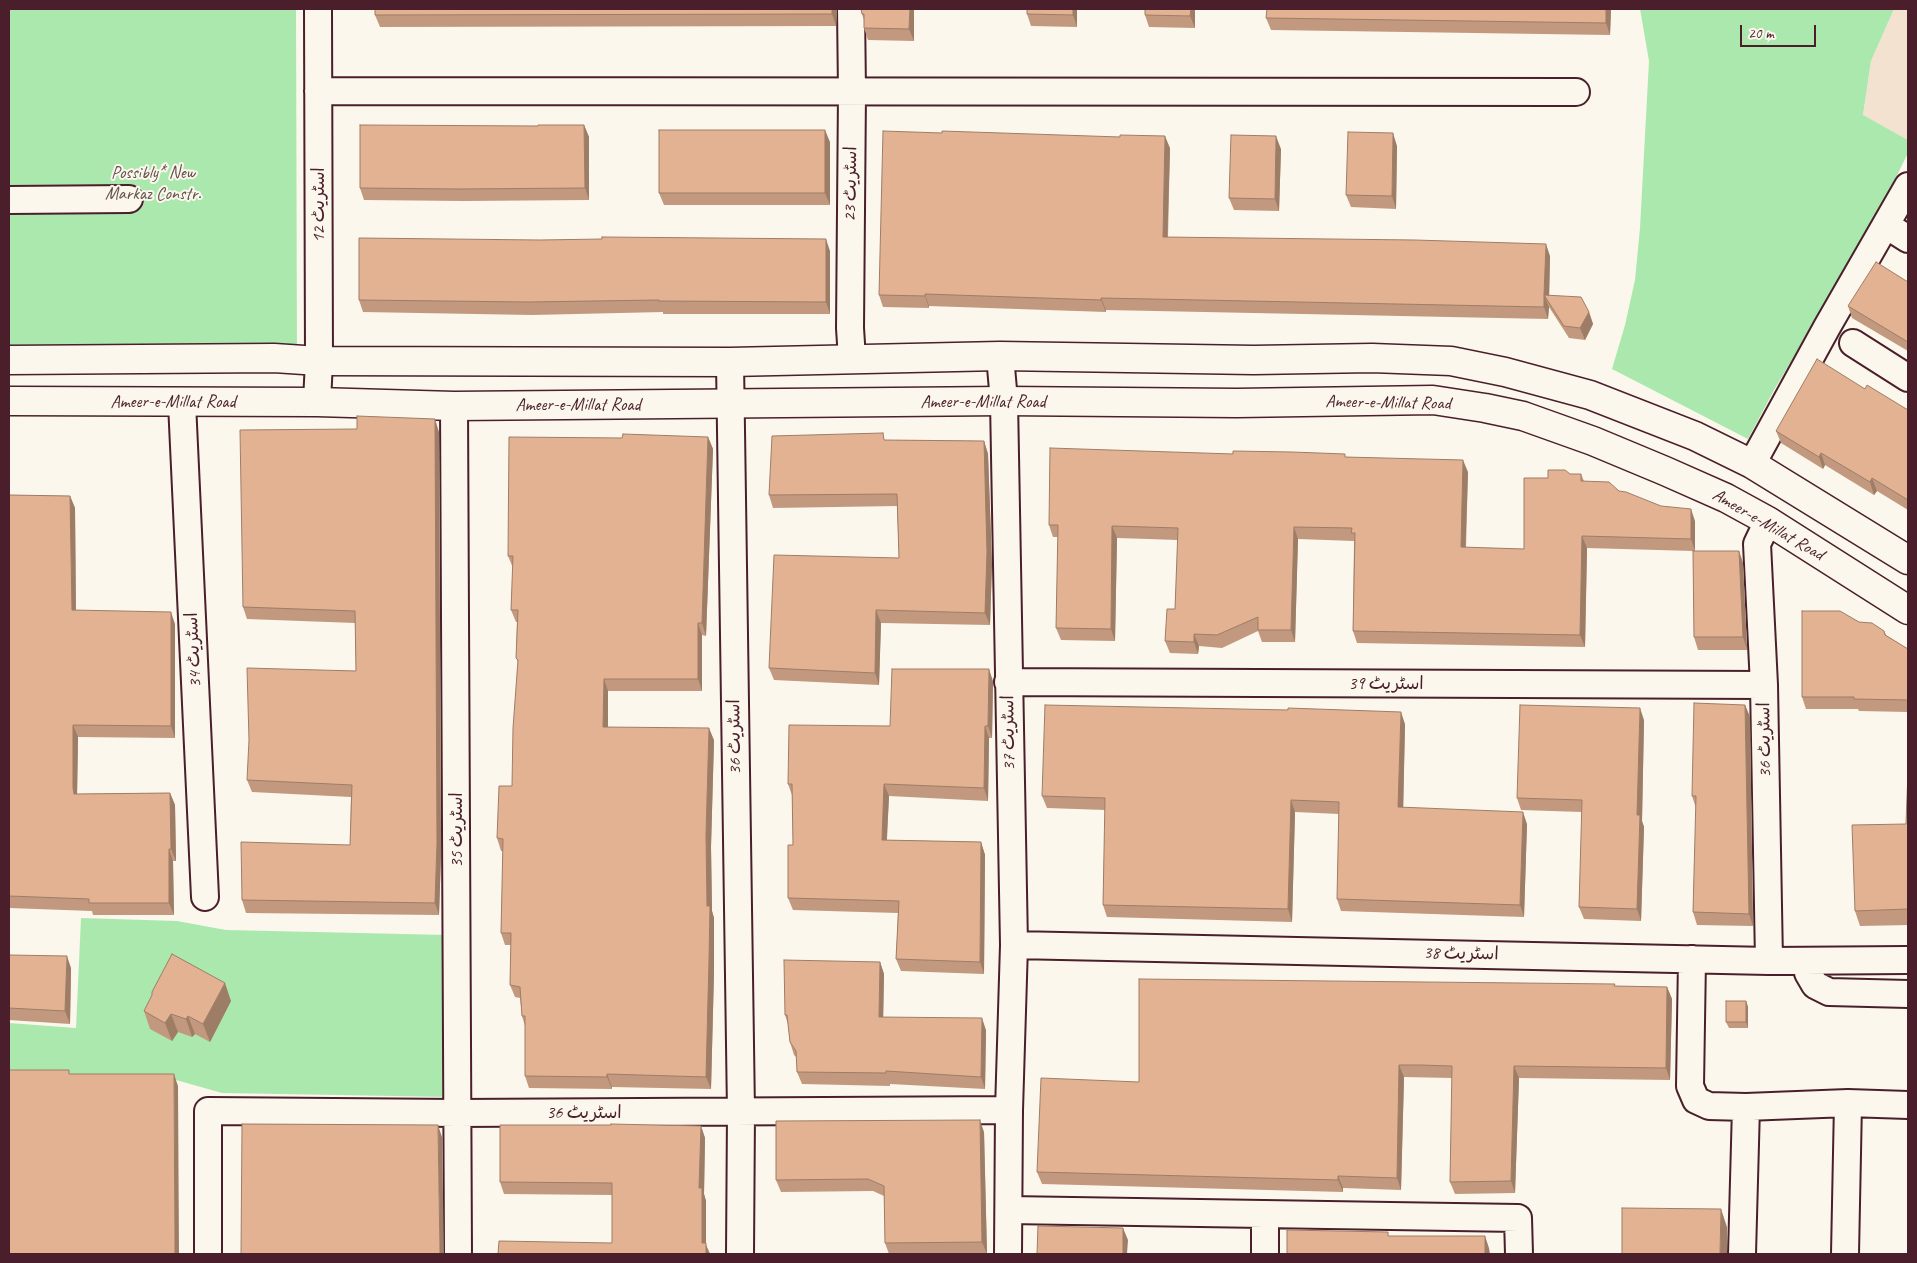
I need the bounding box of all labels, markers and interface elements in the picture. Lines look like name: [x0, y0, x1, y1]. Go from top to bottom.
scale bar: [1742, 15, 1818, 47]
text: 20 m: [1748, 24, 1774, 43]
street label: اسٹریٹ 23: [840, 146, 862, 222]
park label: Possibly* New Markaz Constr.: [105, 162, 201, 204]
street label: اسٹریٹ 12: [308, 167, 330, 243]
street label: Ameer-e-Millat Road: [110, 391, 236, 413]
street label: Ameer-e-Millat Road: [920, 391, 1046, 413]
street label: Ameer-e-Millat Road: [1325, 391, 1451, 415]
street label: Ameer-e-Millat Road: [515, 394, 641, 416]
street label: Ameer-e-Millat Road: [1708, 484, 1828, 566]
street label: اسٹریٹ 34: [181, 612, 207, 688]
street label: اسٹریٹ 39: [1348, 673, 1424, 695]
street label: اسٹریٹ 37: [998, 695, 1020, 771]
street label: اسٹریٹ 36: [724, 699, 746, 775]
street label: اسٹریٹ 36: [1754, 702, 1776, 778]
street label: اسٹریٹ 35: [446, 792, 468, 868]
street label: اسٹریٹ 38: [1423, 943, 1499, 965]
street label: اسٹریٹ 36: [546, 1102, 622, 1124]

